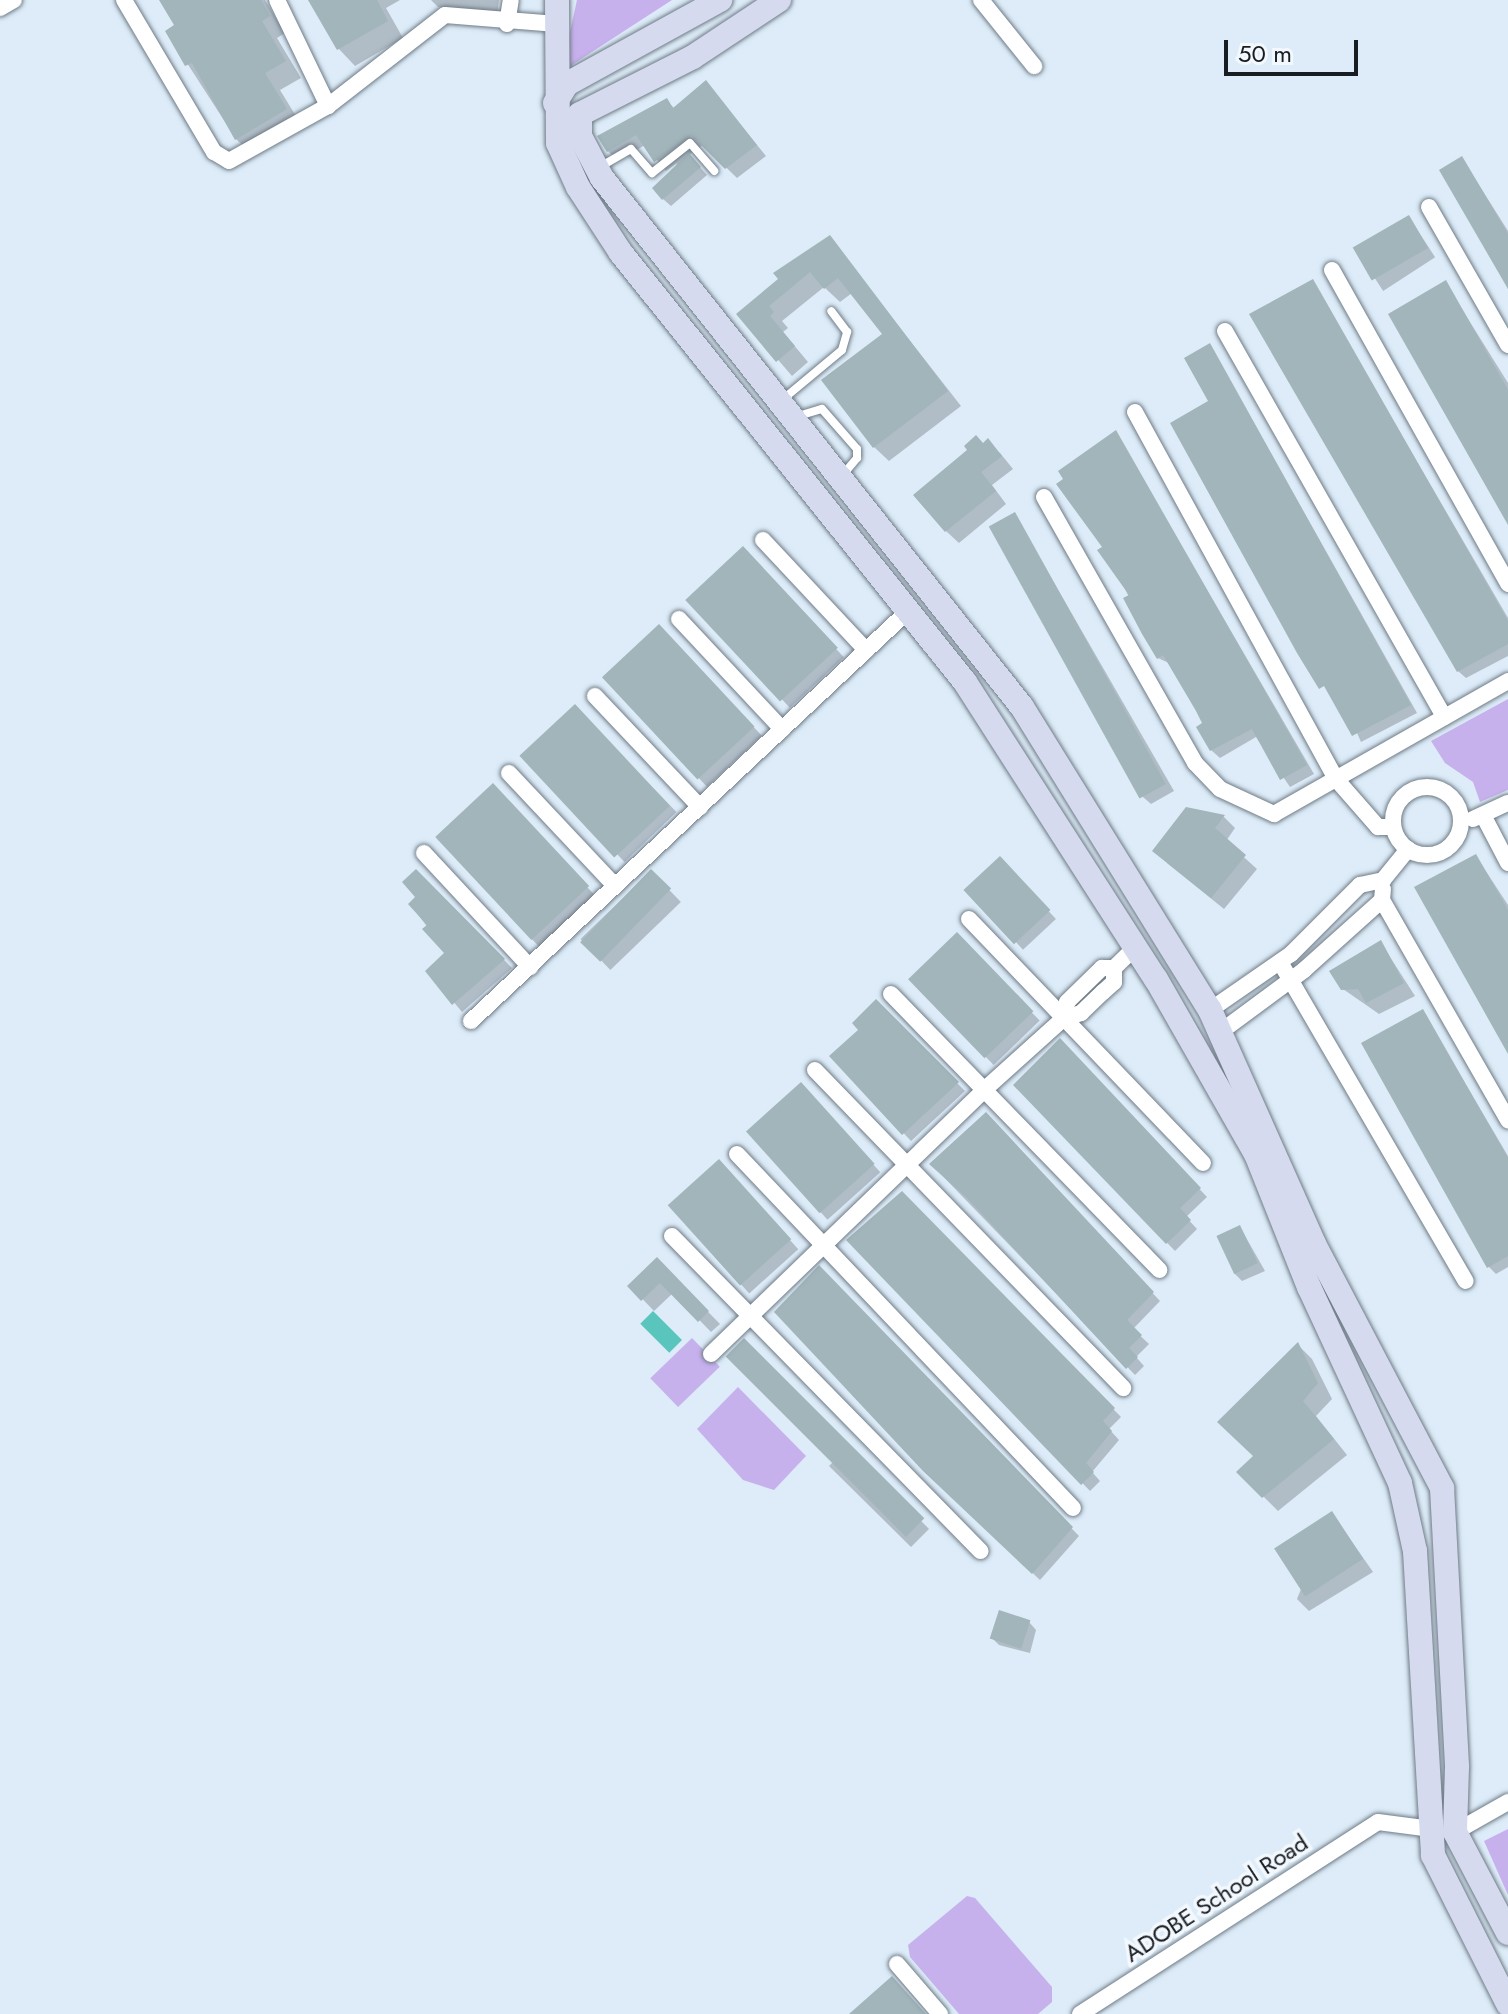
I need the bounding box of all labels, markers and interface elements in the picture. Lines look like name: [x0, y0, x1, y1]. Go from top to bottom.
scale bar: [1228, 24, 1362, 74]
text: 50 m: [1238, 36, 1292, 71]
street label: ADOBE School Road: [1119, 1828, 1313, 1968]

